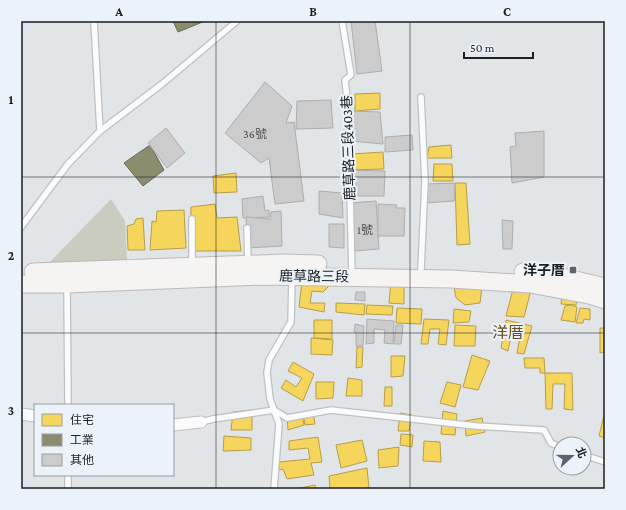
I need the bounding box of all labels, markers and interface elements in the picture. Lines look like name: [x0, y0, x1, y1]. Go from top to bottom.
text: A: [114, 4, 123, 19]
text: B: [309, 4, 317, 19]
text: C: [503, 4, 511, 19]
scale bar: [464, 34, 533, 60]
text: 50 m: [470, 41, 495, 55]
text: 1: [9, 92, 14, 107]
street label: 鹿草路三段403巷: [338, 95, 358, 201]
house number: 36號: [243, 127, 267, 141]
house number: 1號: [357, 223, 373, 237]
text: 2: [8, 248, 15, 263]
place label: 洋子厝: [523, 262, 565, 278]
marker: 洋子厝: [568, 265, 578, 275]
street label: 鹿草路三段: [279, 267, 349, 285]
district label: 洋厝: [492, 324, 524, 341]
text: 3: [8, 403, 14, 418]
legend: [34, 404, 174, 476]
text: 住宅: [70, 413, 94, 427]
text: 工業: [70, 433, 94, 447]
north arrow: [552, 436, 592, 476]
text: 北: [574, 445, 589, 460]
text: 其他: [70, 453, 94, 467]

